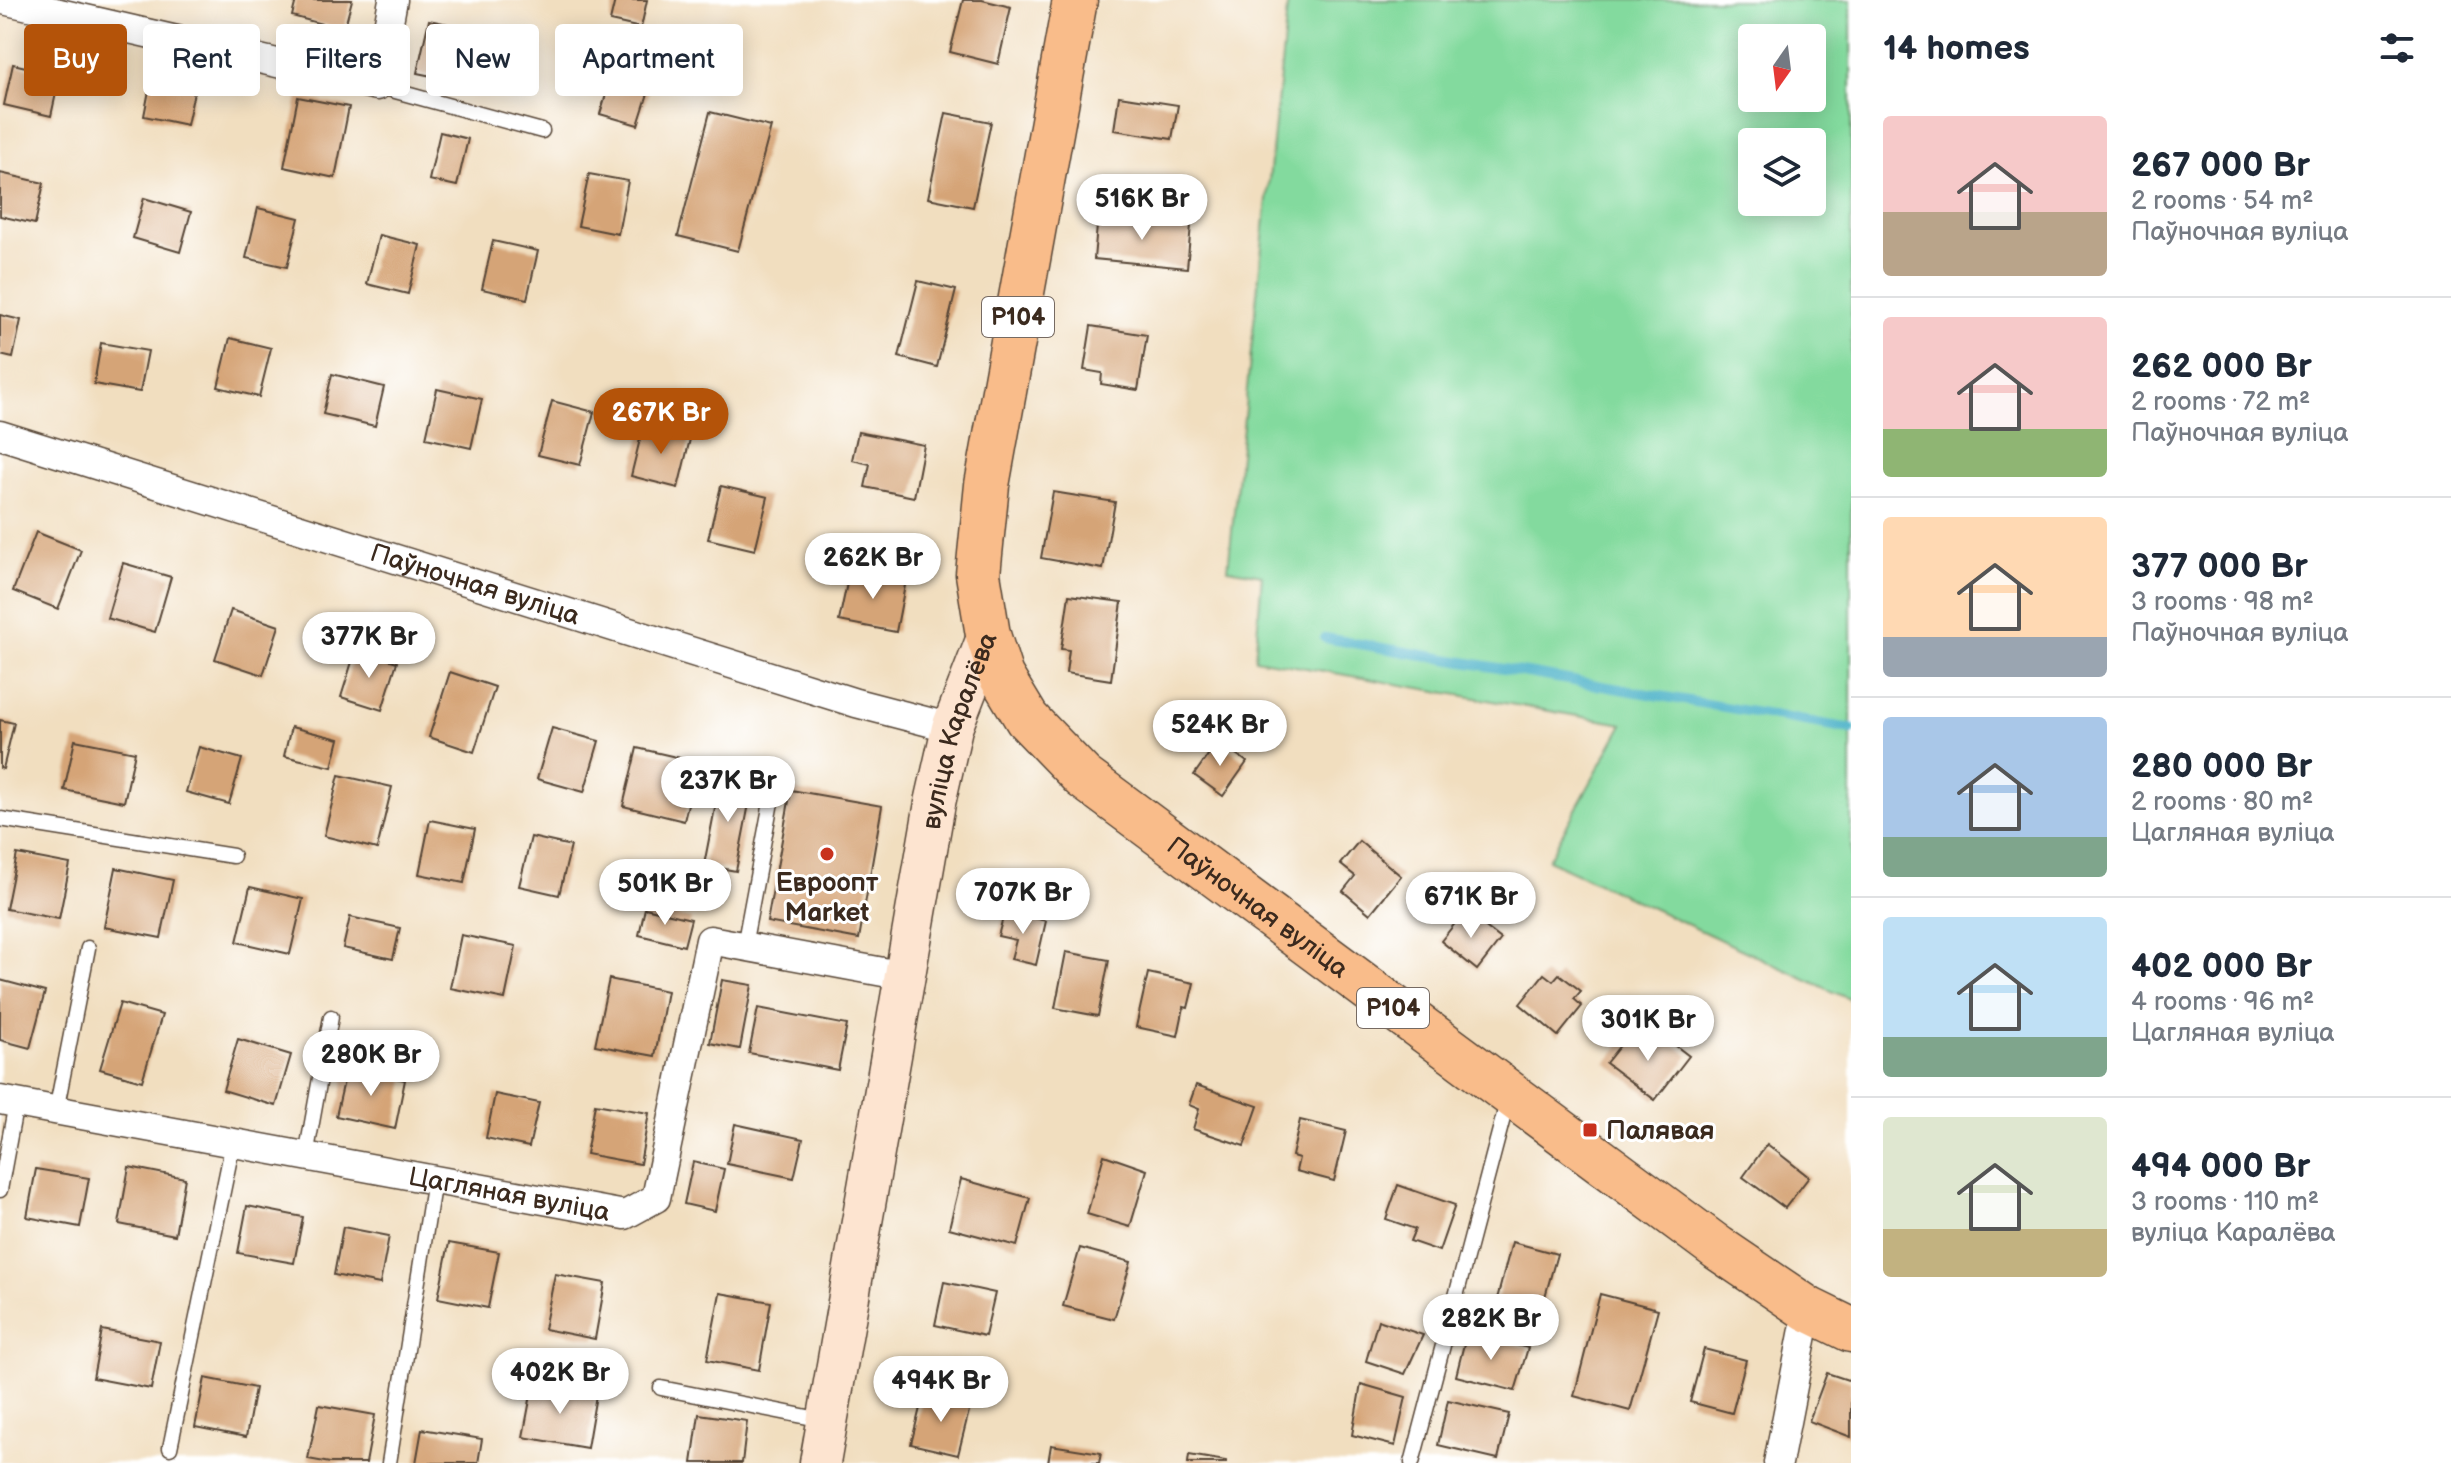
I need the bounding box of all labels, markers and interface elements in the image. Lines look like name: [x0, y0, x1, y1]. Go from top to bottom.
chip: Buy: [24, 24, 127, 96]
chip: Rent: [143, 24, 260, 96]
chip: Filters: [276, 24, 410, 96]
chip: New: [426, 24, 539, 96]
chip: Apartment: [555, 24, 743, 96]
north arrow: [1738, 24, 1826, 112]
map controls: [1738, 24, 1826, 216]
icon: filters: [2375, 26, 2419, 70]
text: 14 homes: [1883, 28, 2030, 69]
button: layers: [1738, 128, 1826, 216]
text: 267 000 Br: [2131, 145, 2310, 186]
icon: home: [1947, 148, 2043, 244]
pin: 516K Br: [1068, 174, 1216, 242]
text: 516K Br: [1094, 184, 1190, 215]
text: 2 rooms · 54 m²: [2131, 186, 2314, 217]
text: Паўночная вуліца: [2131, 217, 2349, 248]
road number: Р104: [982, 297, 1054, 337]
text: 262 000 Br: [2131, 346, 2312, 387]
icon: home: [1947, 349, 2043, 445]
text: 2 rooms · 72 m²: [2131, 387, 2310, 418]
pin: 267K Br: [587, 388, 735, 456]
text: 267K Br: [611, 398, 711, 429]
text: Паўночная вуліца: [2131, 418, 2349, 449]
pin: 262K Br: [799, 533, 947, 601]
street label: Паўночная вуліца: [366, 538, 583, 633]
text: 262K Br: [823, 543, 923, 574]
text: 377 000 Br: [2131, 546, 2308, 587]
icon: home: [1947, 549, 2043, 645]
text: 3 rooms · 98 m²: [2131, 587, 2314, 618]
pin: 377K Br: [295, 612, 443, 680]
text: Паўночная вуліца: [2131, 618, 2349, 649]
text: 377K Br: [320, 622, 418, 653]
street label: вуліца Каралёва: [917, 628, 1005, 832]
pin: 524K Br: [1146, 700, 1294, 768]
text: 524K Br: [1171, 710, 1269, 741]
text: 280 000 Br: [2131, 746, 2312, 787]
icon: home: [1947, 749, 2043, 845]
pin: 237K Br: [654, 756, 802, 824]
text: 237K Br: [679, 766, 777, 797]
text: 2 rooms · 80 m²: [2131, 787, 2313, 818]
text: Цагляная вуліца: [2131, 818, 2335, 849]
street label: Паўночная вуліца: [1160, 831, 1354, 985]
marker: Евроопт Market: [818, 845, 836, 863]
pin: 501K Br: [591, 859, 739, 927]
place label: Евроопт Market: [776, 868, 879, 929]
pin: 707K Br: [949, 868, 1097, 936]
text: 501K Br: [617, 869, 713, 900]
pin: 671K Br: [1397, 872, 1545, 940]
text: 707K Br: [974, 878, 1072, 909]
text: 671K Br: [1424, 882, 1518, 913]
text: 402 000 Br: [2131, 946, 2312, 987]
icon: home: [1947, 949, 2043, 1045]
text: 4 rooms · 96 m²: [2131, 987, 2314, 1018]
road number: Р104: [1357, 988, 1429, 1028]
pin: 301K Br: [1574, 995, 1722, 1063]
text: 301K Br: [1600, 1005, 1696, 1036]
text: Цагляная вуліца: [2131, 1018, 2335, 1049]
pin: 280K Br: [297, 1030, 445, 1098]
text: 280K Br: [321, 1040, 421, 1071]
place label: Палявая: [1606, 1116, 1715, 1147]
marker: Палявая: [1581, 1121, 1599, 1139]
text: 494 000 Br: [2131, 1146, 2310, 1187]
icon: home: [1947, 1149, 2043, 1245]
street label: Цагляная вуліца: [406, 1162, 612, 1229]
text: 3 rooms · 110 m²: [2131, 1187, 2319, 1218]
text: вуліца Каралёва: [2131, 1218, 2336, 1249]
pin: 282K Br: [1417, 1294, 1565, 1362]
text: 282K Br: [1441, 1304, 1541, 1335]
pin: 402K Br: [486, 1348, 634, 1416]
pin: 494K Br: [867, 1356, 1015, 1424]
text: 402K Br: [510, 1358, 610, 1389]
text: 494K Br: [891, 1366, 991, 1397]

